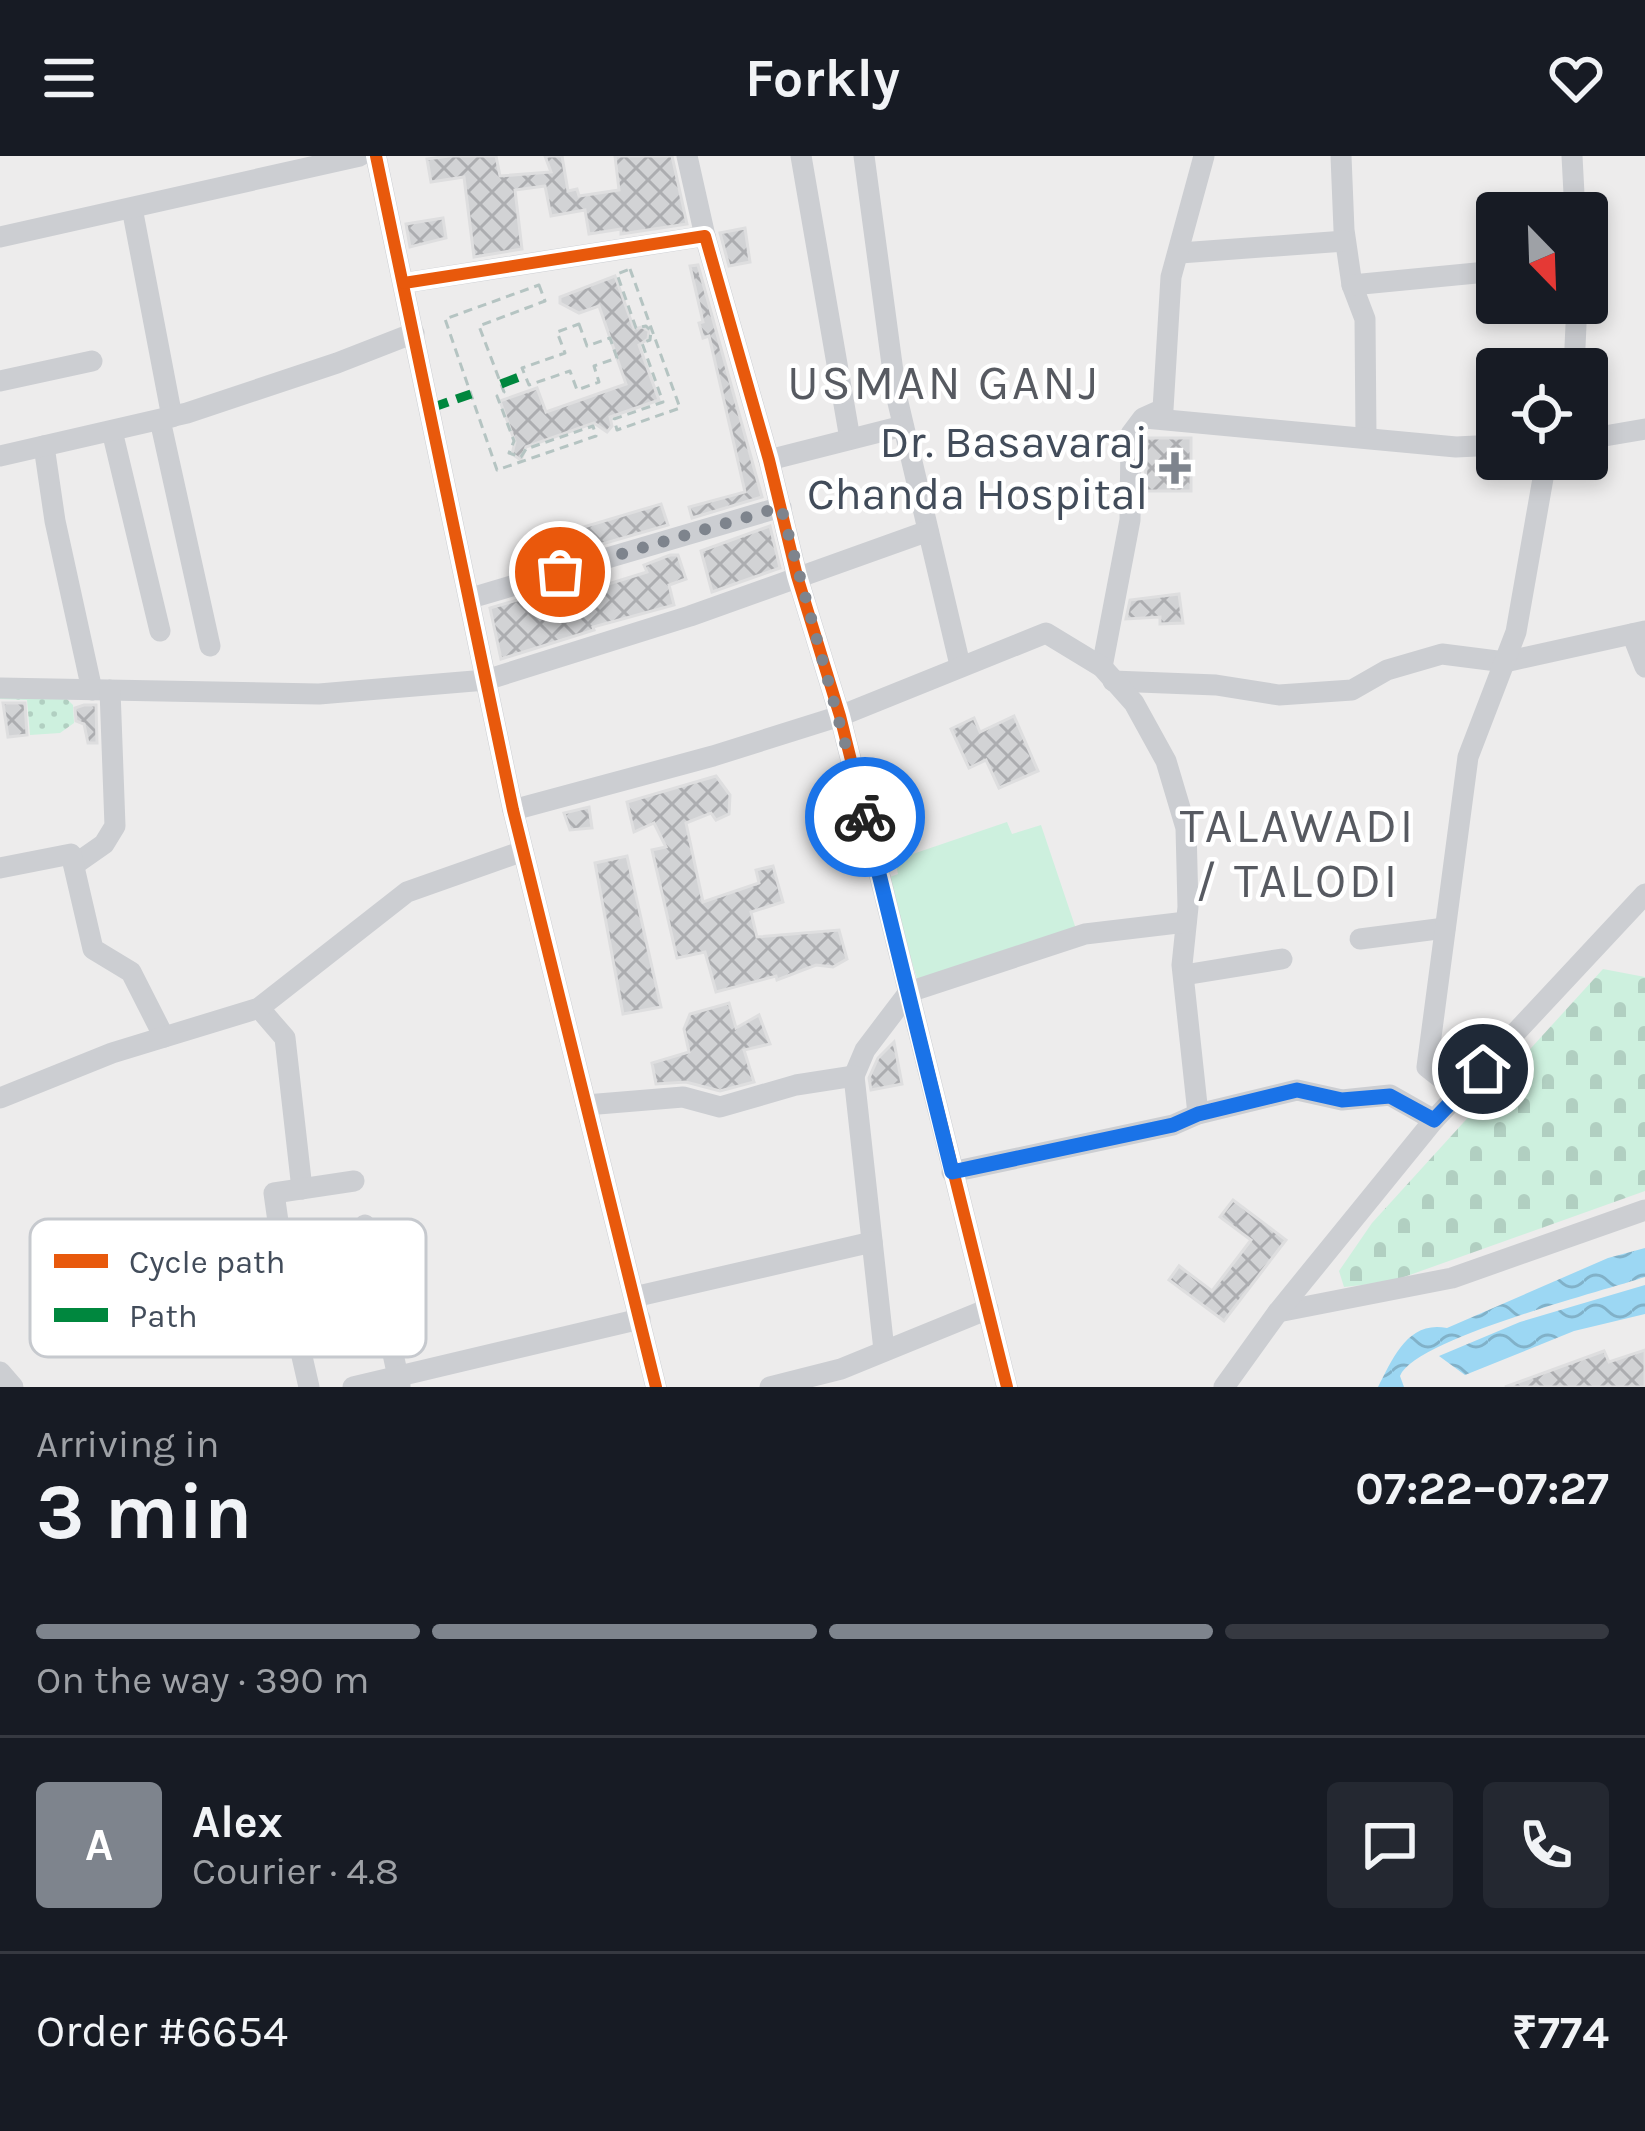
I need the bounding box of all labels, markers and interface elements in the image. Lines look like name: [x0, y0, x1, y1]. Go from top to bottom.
icon: menu: [36, 45, 102, 111]
icon: heart: [1543, 45, 1609, 111]
text: Forkly: [745, 46, 900, 110]
north arrow: [1476, 192, 1608, 324]
map controls: [1476, 192, 1608, 480]
button: locate: [1476, 348, 1608, 480]
district label: USMAN GANJ: [787, 355, 1101, 411]
place label: Dr. Basavaraj Chanda Hospital: [807, 416, 1148, 520]
marker: Dr. Basavaraj Chanda Hospital: [1159, 452, 1191, 484]
pin: [509, 521, 611, 623]
icon: bag: [527, 539, 593, 605]
courier: [805, 757, 925, 877]
icon: bike: [832, 784, 898, 850]
district label: TALAWADI / TALODI: [1180, 798, 1416, 909]
pin: [1432, 1018, 1534, 1120]
icon: home: [1450, 1036, 1516, 1102]
legend: [30, 1219, 426, 1357]
text: Cycle path: [129, 1243, 285, 1281]
text: Path: [129, 1297, 198, 1335]
text: Arriving in: [36, 1421, 219, 1467]
text: 07:22–07:27: [1355, 1463, 1609, 1515]
text: 3 min: [36, 1466, 252, 1558]
text: On the way · 390 m: [36, 1657, 369, 1703]
button: chat: [1327, 1782, 1453, 1908]
button: phone: [1483, 1782, 1609, 1908]
text: Alex: [192, 1796, 283, 1848]
text: A: [85, 1819, 113, 1871]
text: Courier · 4.8: [192, 1848, 399, 1894]
text: Order #6654: [36, 2005, 288, 2057]
text: ₹774: [1512, 2007, 1609, 2059]

